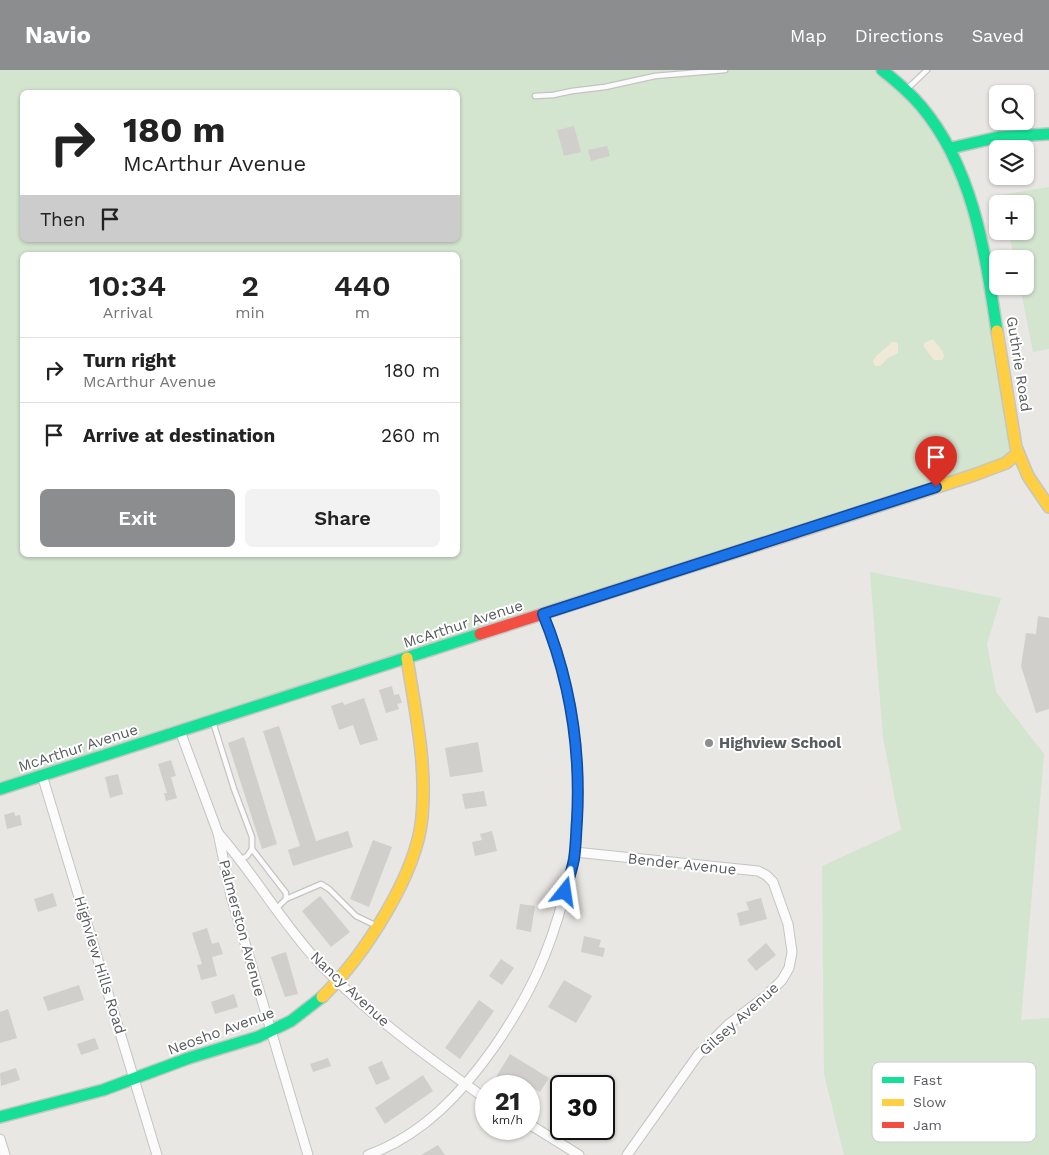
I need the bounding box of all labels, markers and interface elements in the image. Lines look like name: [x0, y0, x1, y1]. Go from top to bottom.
text: Navio: [25, 21, 91, 49]
text: Map: [790, 25, 827, 46]
text: Directions: [855, 25, 944, 46]
text: Saved: [972, 25, 1024, 46]
map controls: [989, 85, 1034, 295]
button: search: [989, 85, 1034, 130]
text: 180 m: [123, 109, 226, 151]
icon: right: [40, 110, 105, 175]
button: layers: [989, 140, 1034, 185]
text: McArthur Avenue: [123, 151, 306, 176]
button: +: [989, 195, 1034, 240]
icon: arrive: [96, 205, 124, 233]
text: Then: [40, 208, 86, 231]
button: −: [989, 250, 1034, 295]
text: 10:34: [89, 268, 166, 303]
text: 2: [241, 268, 259, 303]
text: 440: [334, 268, 391, 303]
text: Arrival: [103, 303, 153, 322]
text: min: [235, 303, 265, 322]
text: m: [355, 303, 370, 322]
street label: Guthrie Road: [1003, 315, 1035, 413]
text: Turn right: [83, 349, 176, 372]
icon: right: [40, 356, 68, 384]
text: 180 m: [384, 359, 440, 382]
text: McArthur Avenue: [83, 372, 216, 391]
icon: arrive: [40, 421, 68, 449]
text: Arrive at destination: [83, 424, 275, 447]
text: 260 m: [381, 424, 440, 447]
pin: [915, 436, 957, 487]
icon: arrive: [922, 443, 950, 471]
button: Exit: [40, 489, 235, 547]
button: Share: [245, 489, 440, 547]
street label: McArthur Avenue: [401, 596, 525, 652]
street label: McArthur Avenue: [16, 720, 140, 776]
place label: Highview School: [719, 734, 841, 752]
marker: Highview School: [703, 737, 715, 749]
street label: Bender Avenue: [627, 849, 737, 879]
street label: Palmerston Avenue: [215, 858, 269, 998]
position arrow: [538, 865, 590, 917]
street label: Highview Hills Road: [70, 894, 130, 1036]
street label: Nancy Avenue: [307, 948, 393, 1030]
street label: Gilsey Avenue: [696, 979, 782, 1059]
street label: Neosho Avenue: [165, 1003, 277, 1059]
legend: [872, 1062, 1036, 1142]
text: Fast: [913, 1072, 942, 1088]
speed limit sign: 30: [550, 1075, 615, 1140]
text: 21: [495, 1087, 520, 1116]
text: Slow: [913, 1094, 946, 1110]
text: km/h: [492, 1113, 523, 1127]
text: Jam: [913, 1117, 942, 1133]

